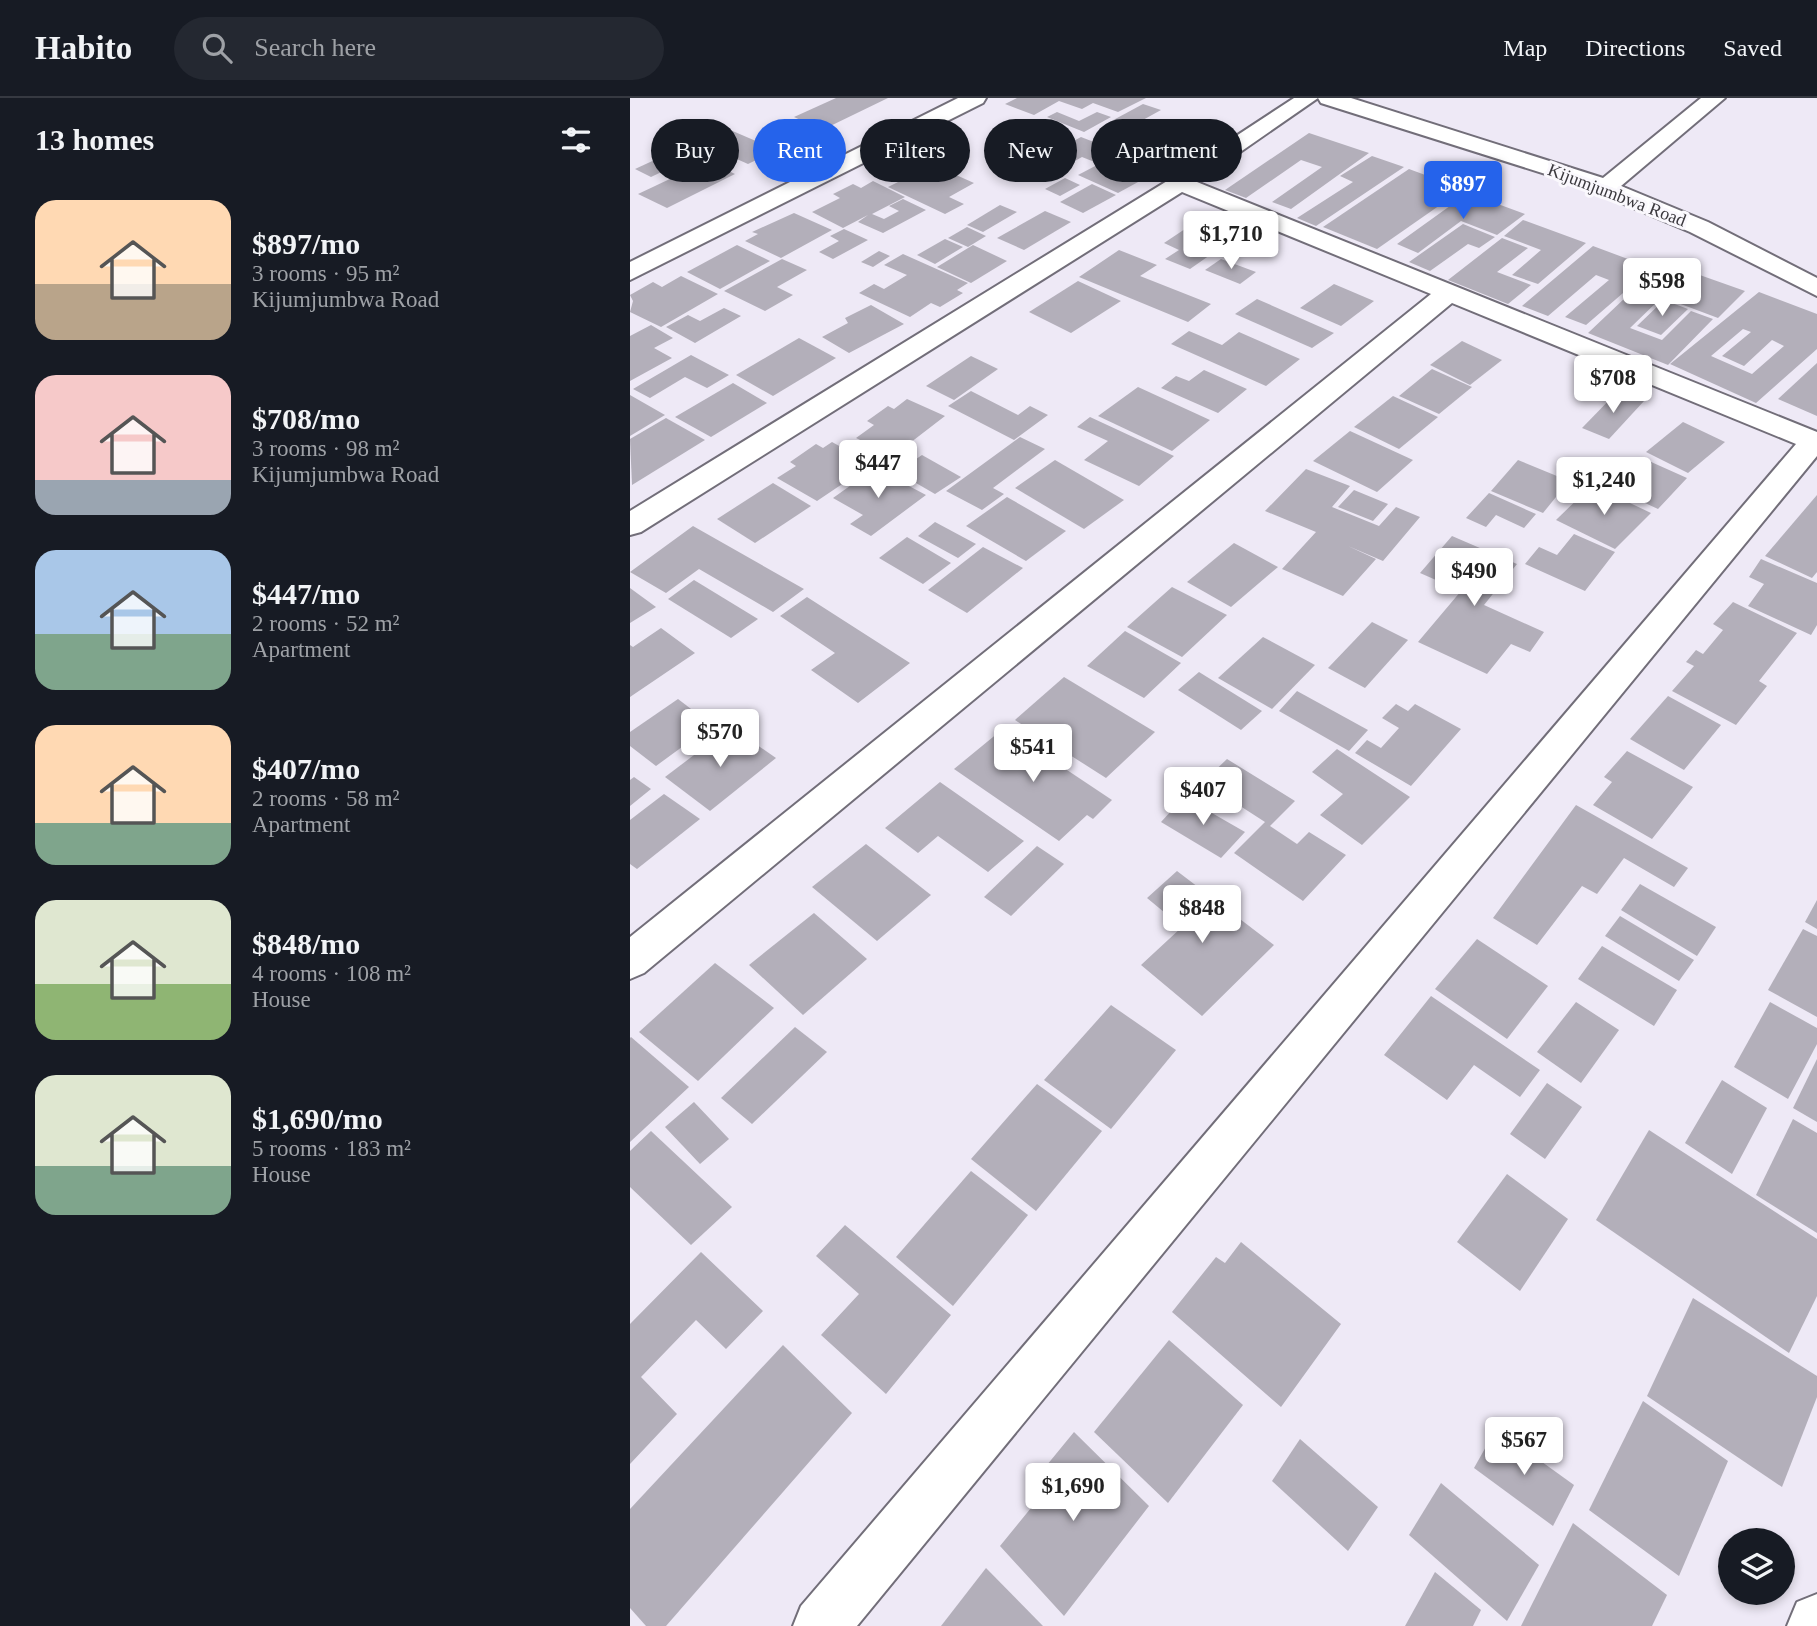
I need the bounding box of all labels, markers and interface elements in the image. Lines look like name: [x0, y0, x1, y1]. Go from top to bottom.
search box: [174, 17, 664, 80]
icon: search: [198, 29, 236, 67]
text: Habito: [35, 30, 132, 66]
text: Search here: [254, 33, 376, 62]
text: Map: [1503, 35, 1547, 61]
text: Directions: [1585, 35, 1685, 61]
text: Saved: [1723, 35, 1782, 61]
chip: Buy: [651, 119, 739, 182]
chip: Rent: [753, 119, 846, 182]
chip: Filters: [860, 119, 970, 182]
chip: New: [984, 119, 1077, 182]
chip: Apartment: [1091, 119, 1242, 182]
icon: filters: [557, 121, 595, 159]
text: 13 homes: [35, 123, 154, 156]
street label: Kijumjumbwa Road: [1545, 159, 1689, 231]
pin: $897: [1422, 162, 1504, 221]
text: $897: [1440, 171, 1486, 196]
pin: $1,710: [1174, 212, 1288, 271]
text: $1,710: [1199, 221, 1263, 246]
text: $897/mo: [252, 227, 360, 260]
icon: home: [91, 228, 175, 312]
pin: $598: [1621, 258, 1703, 318]
text: 3 rooms · 95 m²: [252, 261, 399, 286]
text: $598: [1639, 268, 1685, 293]
text: Kijumjumbwa Road: [252, 287, 439, 312]
pin: $708: [1572, 356, 1654, 415]
text: $708: [1590, 365, 1636, 390]
text: $708/mo: [252, 402, 360, 435]
icon: home: [91, 403, 175, 487]
text: 3 rooms · 98 m²: [252, 436, 399, 461]
pin: $447: [837, 440, 919, 500]
text: $447: [855, 450, 901, 475]
pin: $1,240: [1547, 458, 1661, 517]
text: Kijumjumbwa Road: [252, 462, 439, 487]
text: $1,240: [1572, 467, 1636, 492]
pin: $490: [1433, 548, 1515, 608]
text: $490: [1451, 558, 1497, 583]
text: $447/mo: [252, 577, 360, 610]
icon: home: [91, 578, 175, 662]
text: 2 rooms · 52 m²: [252, 611, 399, 636]
text: Apartment: [252, 637, 350, 662]
pin: $570: [679, 710, 761, 769]
text: $570: [697, 719, 743, 744]
pin: $541: [992, 724, 1074, 784]
text: $541: [1010, 734, 1056, 759]
text: $407/mo: [252, 752, 360, 785]
icon: home: [91, 753, 175, 837]
pin: $407: [1162, 768, 1244, 827]
text: $407: [1180, 777, 1226, 802]
text: 2 rooms · 58 m²: [252, 786, 399, 811]
text: Apartment: [252, 812, 350, 837]
pin: $848: [1161, 886, 1243, 945]
text: $848: [1179, 895, 1225, 920]
text: $848/mo: [252, 927, 360, 960]
icon: home: [91, 928, 175, 1012]
text: 4 rooms · 108 m²: [252, 961, 411, 986]
text: House: [252, 987, 311, 1012]
text: $1,690/mo: [252, 1102, 383, 1135]
icon: home: [91, 1103, 175, 1187]
text: 5 rooms · 183 m²: [252, 1136, 411, 1161]
text: House: [252, 1162, 311, 1187]
pin: $567: [1483, 1418, 1565, 1477]
text: $567: [1501, 1427, 1547, 1452]
pin: $1,690: [1016, 1464, 1130, 1523]
text: $1,690: [1041, 1473, 1105, 1498]
map controls: [1718, 1528, 1795, 1605]
button: layers: [1718, 1528, 1795, 1605]

